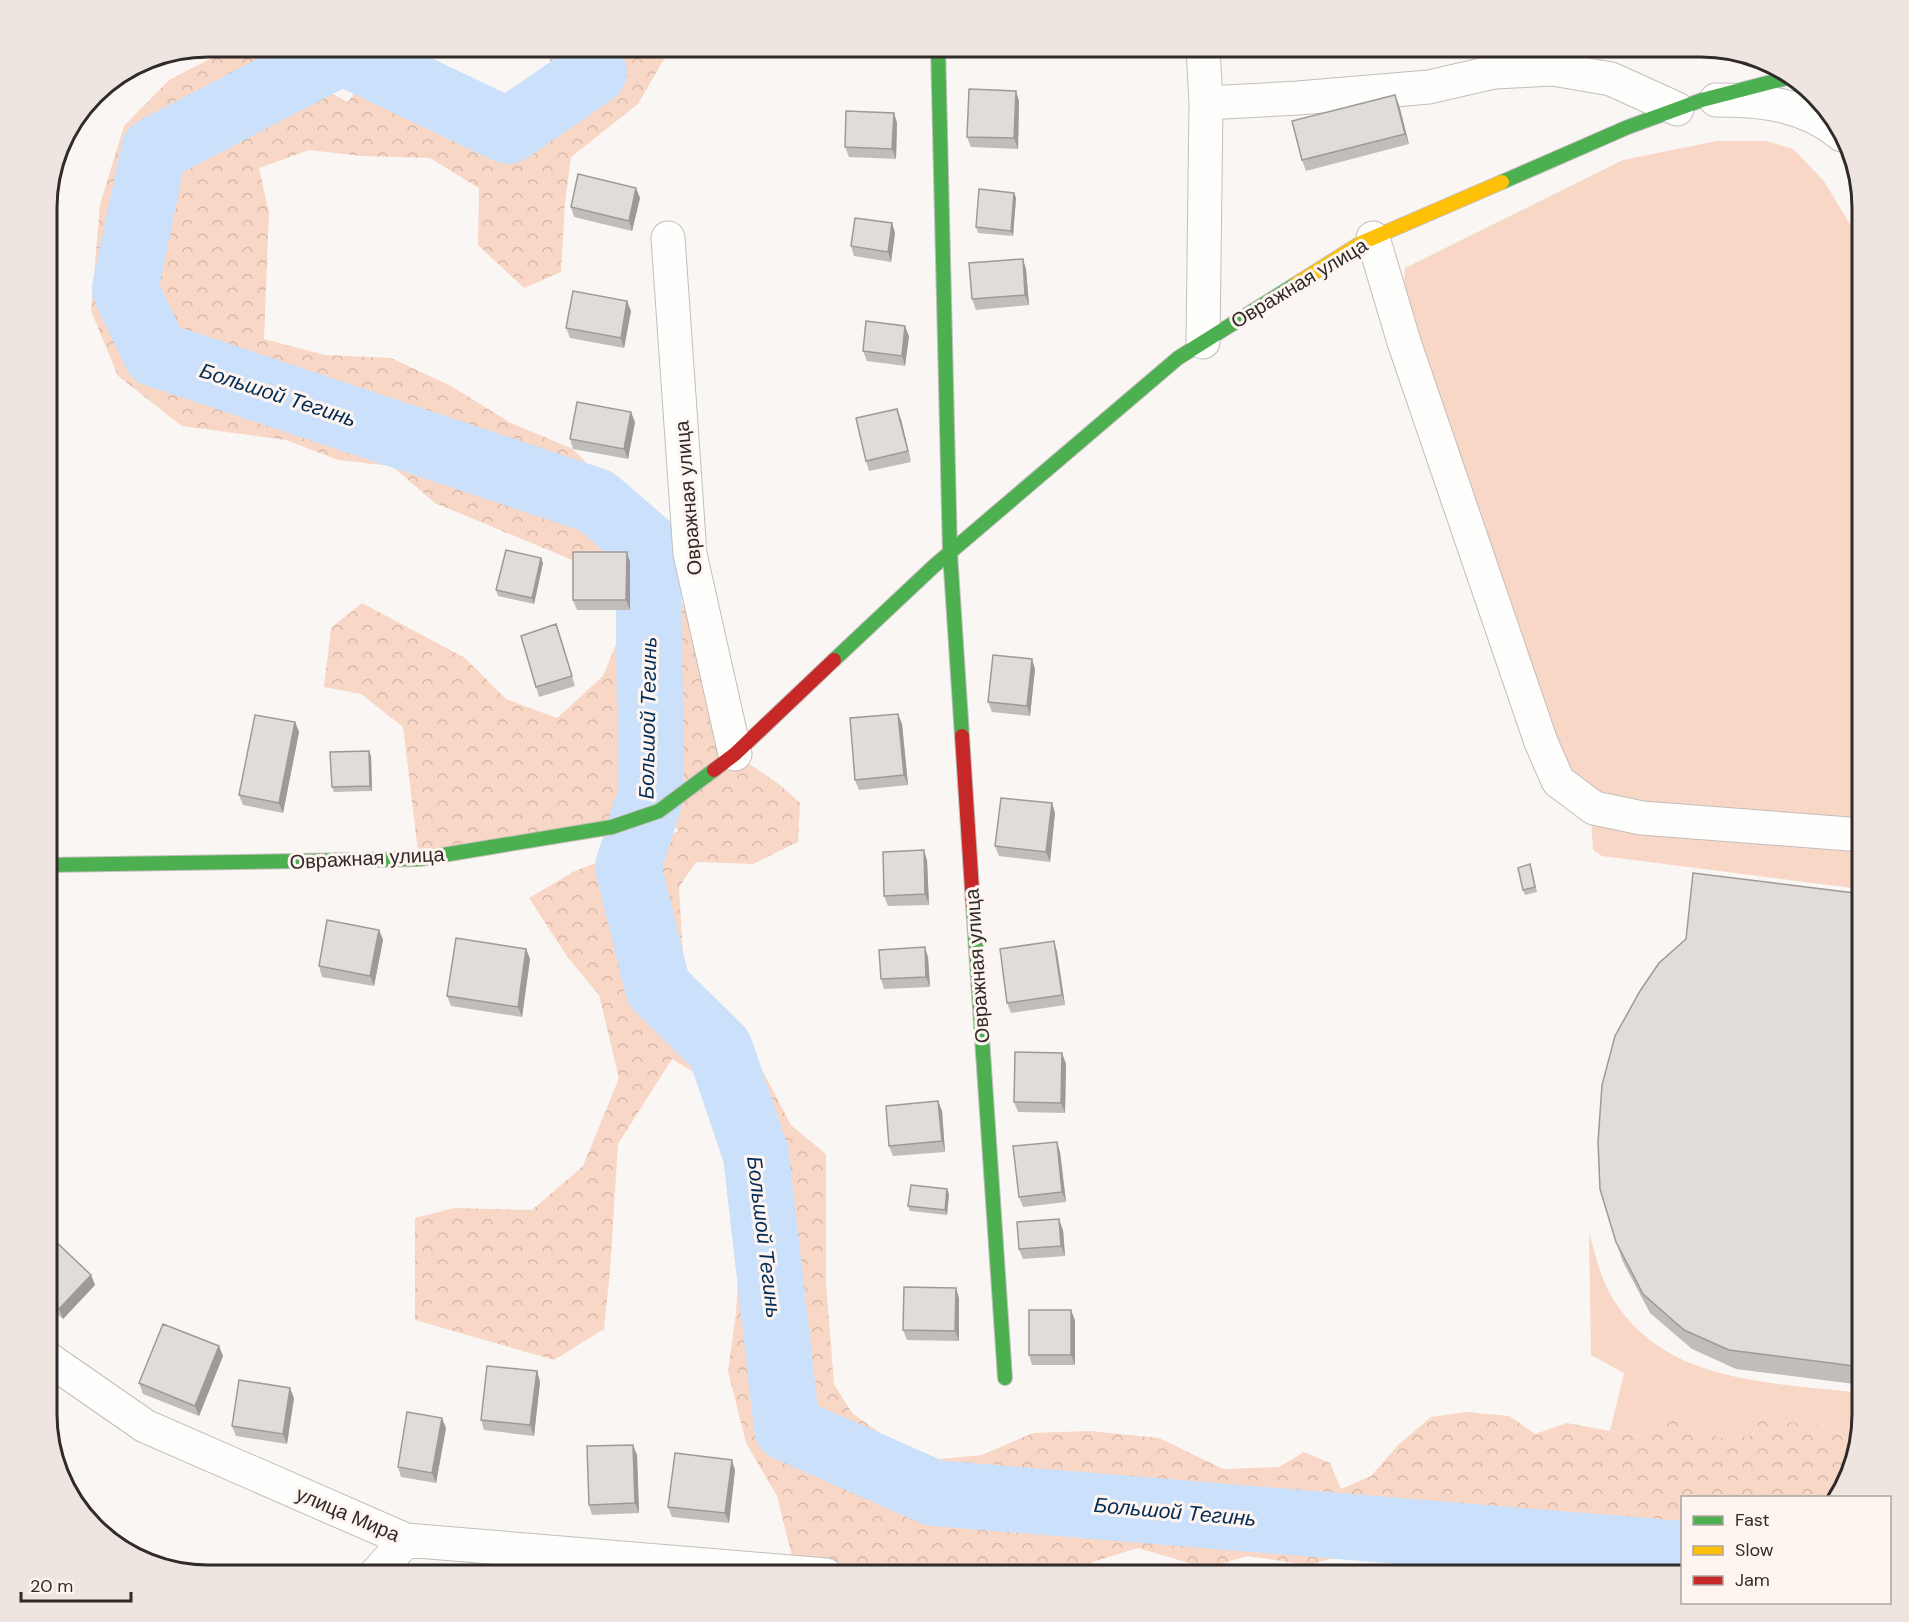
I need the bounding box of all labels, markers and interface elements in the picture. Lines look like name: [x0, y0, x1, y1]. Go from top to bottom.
street label: Овражная улица: [1226, 231, 1373, 334]
water label: Большой Тегинь: [196, 357, 360, 433]
street label: Овражная улица: [668, 419, 708, 576]
water label: Большой Тегинь: [633, 636, 663, 800]
street label: Овражная улица: [289, 841, 446, 875]
street label: Овражная улица: [959, 887, 995, 1044]
water label: Большой Тегинь: [740, 1154, 788, 1320]
street label: улица Мира: [292, 1480, 405, 1548]
water label: Большой Тегинь: [1093, 1491, 1257, 1533]
legend: [1681, 1496, 1891, 1604]
text: Fast: [1735, 1508, 1770, 1532]
text: Slow: [1735, 1538, 1774, 1562]
scale bar: [21, 1565, 130, 1603]
text: Jam: [1735, 1568, 1770, 1592]
text: 20 m: [30, 1574, 73, 1598]

